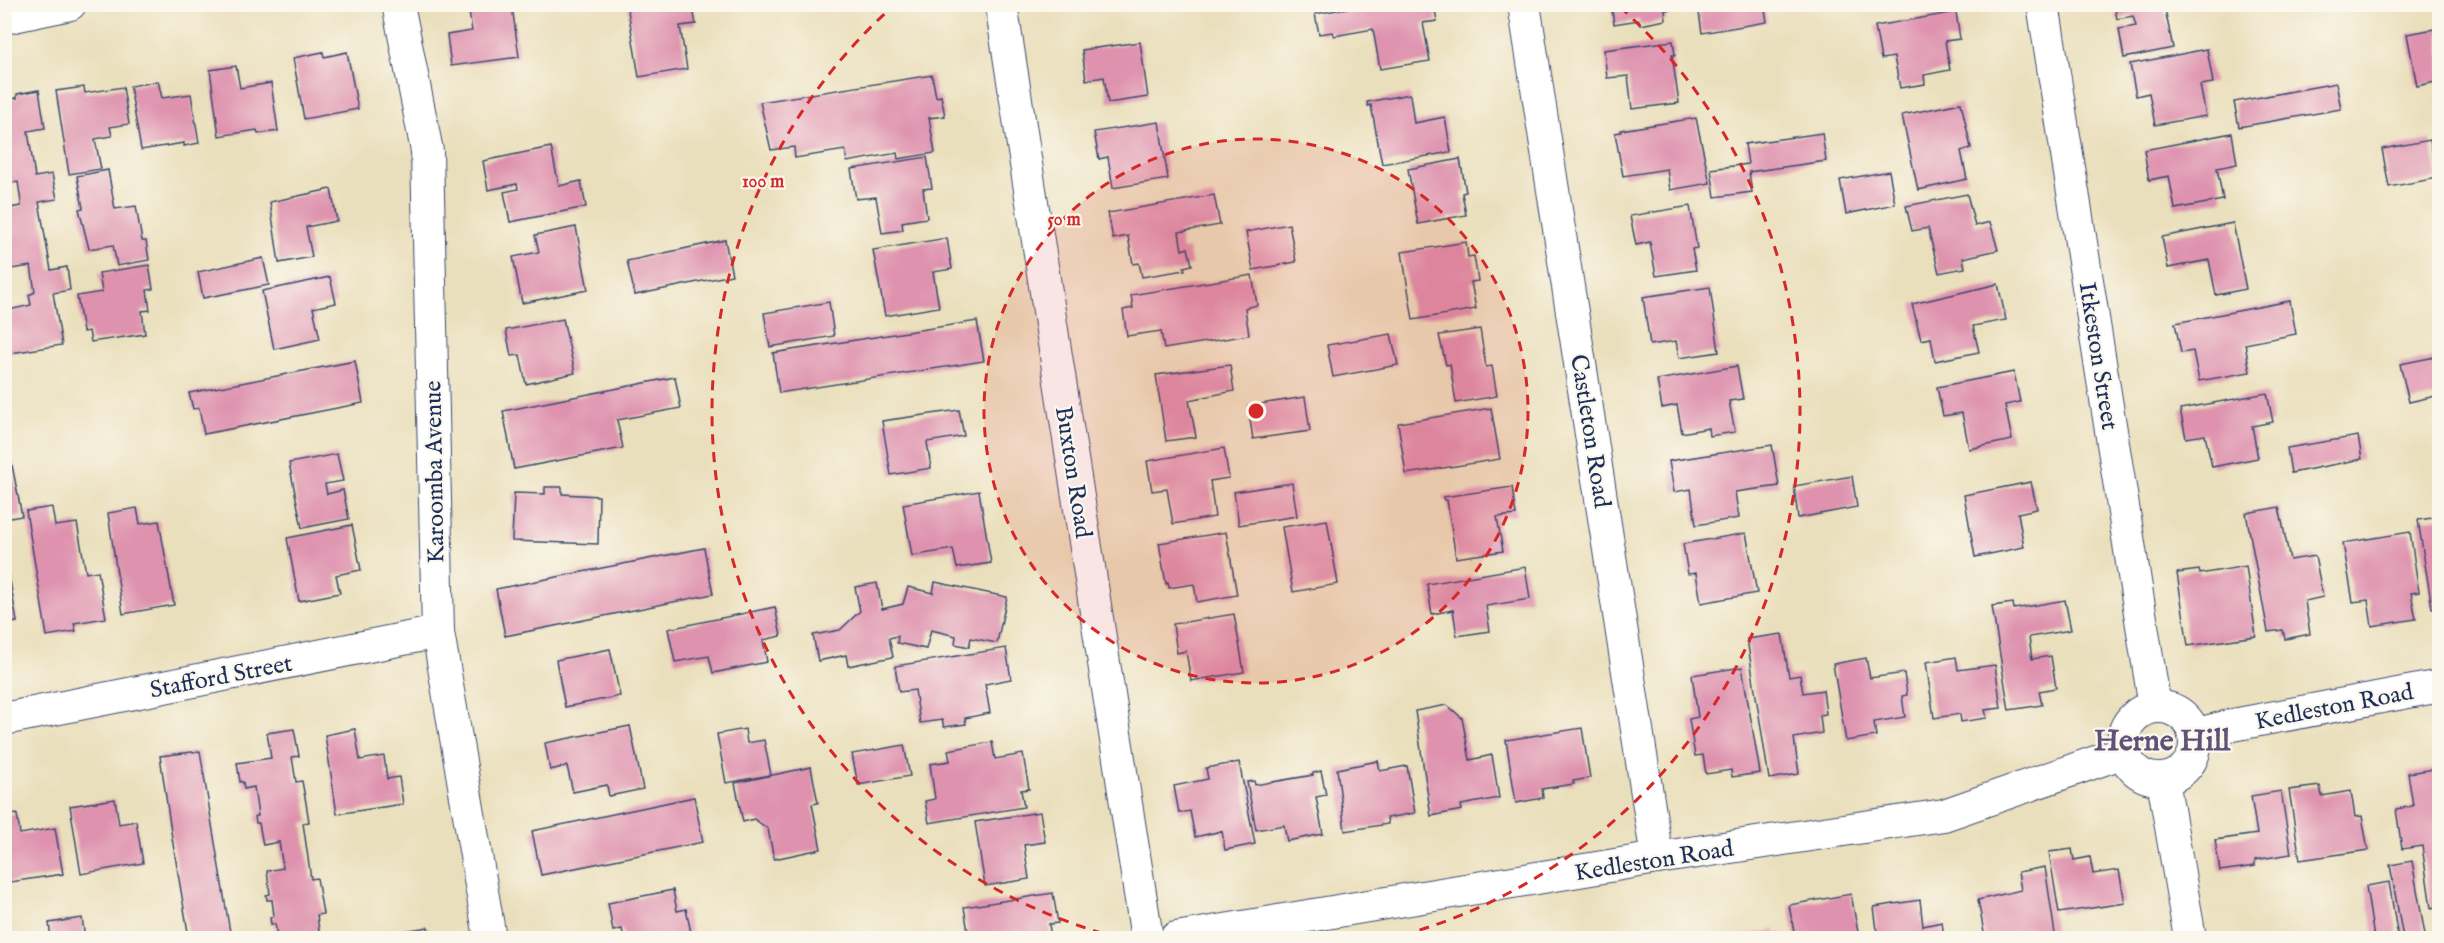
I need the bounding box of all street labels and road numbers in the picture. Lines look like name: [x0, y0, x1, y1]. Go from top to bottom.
street label: Itkeston Street: [2071, 280, 2124, 432]
street label: Castleton Road: [1562, 352, 1617, 510]
street label: Karoomba Avenue: [418, 380, 453, 564]
street label: Buxton Road: [1047, 404, 1098, 541]
street label: Stafford Street: [147, 648, 295, 706]
street label: Kedleston Road: [2253, 677, 2416, 738]
street label: Kedleston Road: [1573, 834, 1736, 889]

